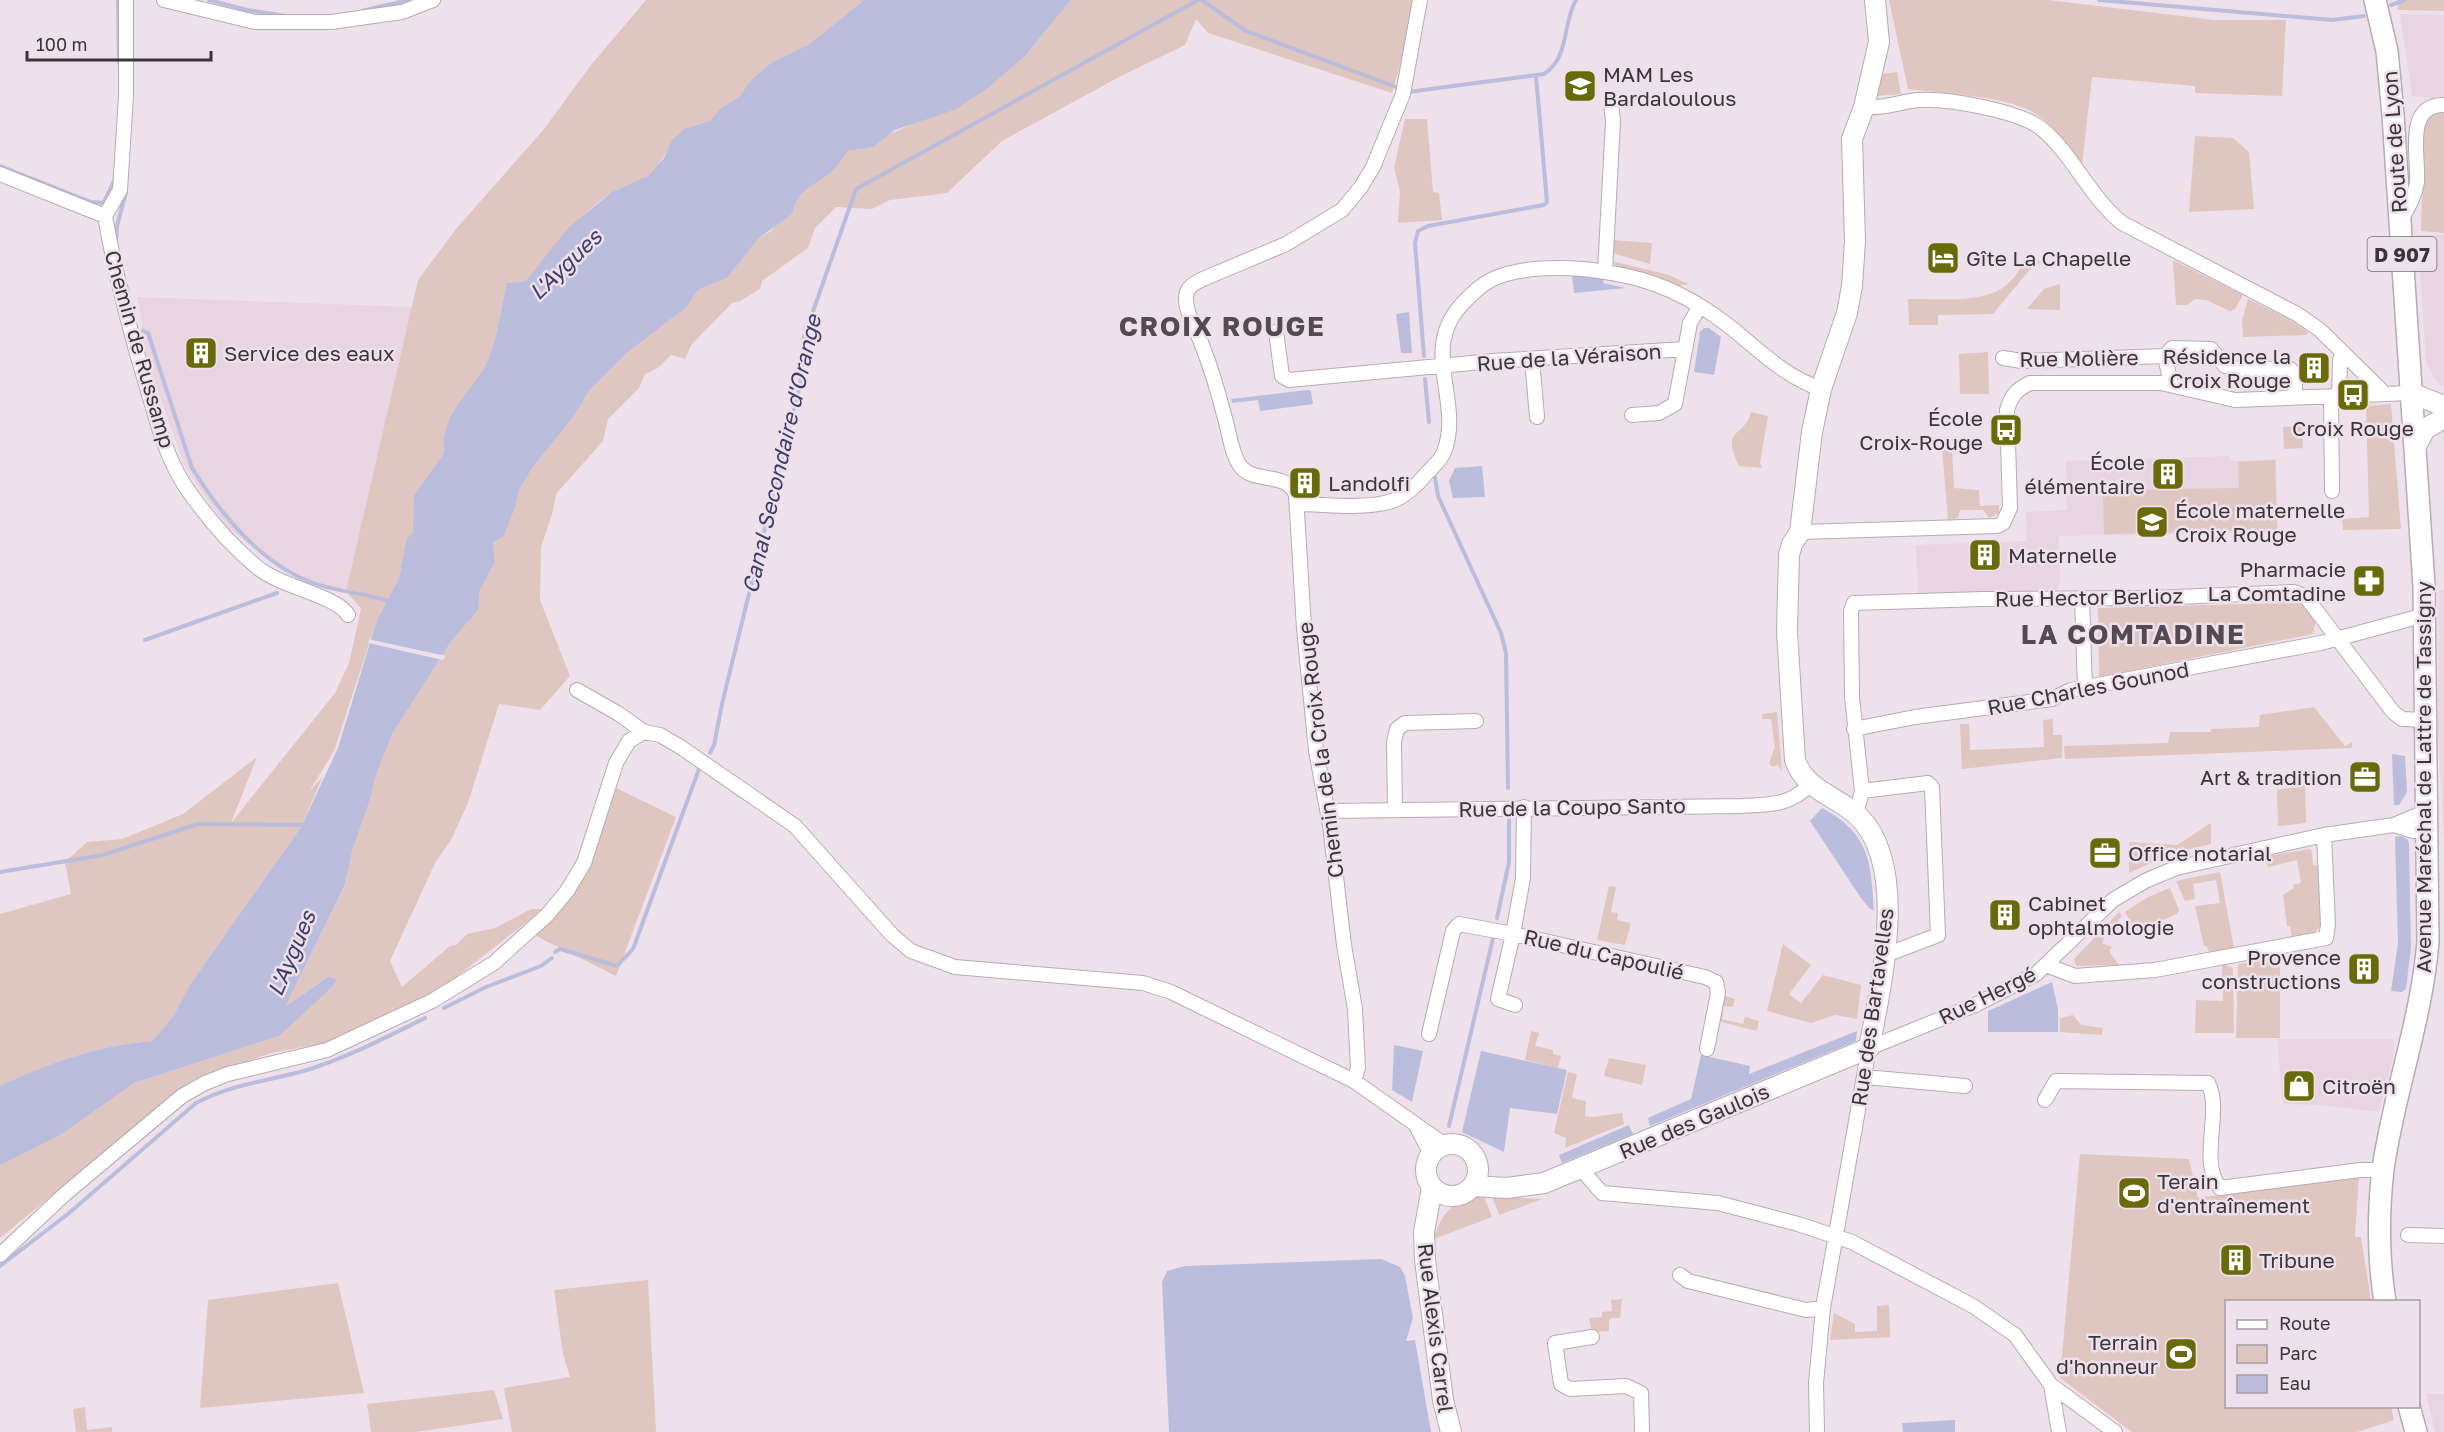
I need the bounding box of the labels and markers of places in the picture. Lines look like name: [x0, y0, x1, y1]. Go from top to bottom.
place label: MAM Les Bardaloulous: [1603, 61, 1736, 111]
school or university icon: MAM Les Bardaloulous: [1562, 68, 1598, 104]
hotel icon: Gîte La Chapelle: [1925, 240, 1961, 276]
place label: Gîte La Chapelle: [1966, 245, 2131, 271]
building icon: Service des eaux: [183, 335, 219, 371]
place label: Service des eaux: [224, 340, 395, 366]
place label: Résidence la Croix Rouge: [2163, 343, 2291, 393]
building icon: Résidence la Croix Rouge: [2296, 350, 2332, 386]
bus stop icon: Croix Rouge: [2335, 377, 2371, 413]
place label: École Croix-Rouge: [1859, 405, 1983, 455]
bus stop icon: École Croix-Rouge: [1988, 412, 2024, 448]
place label: Croix Rouge: [2292, 415, 2414, 441]
place label: École élémentaire: [2025, 449, 2145, 499]
building icon: École élémentaire: [2150, 456, 2186, 492]
building icon: Landolfi: [1287, 465, 1323, 501]
place label: Landolfi: [1328, 470, 1410, 496]
place label: École maternelle Croix Rouge: [2175, 497, 2345, 547]
school or university icon: École maternelle Croix Rouge: [2134, 504, 2170, 540]
building icon: Maternelle: [1967, 537, 2003, 573]
place label: Maternelle: [2008, 542, 2117, 568]
place label: Pharmacie La Comtadine: [2208, 556, 2346, 606]
pharmacy icon: Pharmacie La Comtadine: [2351, 563, 2387, 599]
office icon: Art & tradition: [2347, 759, 2383, 795]
place label: Art & tradition: [2200, 764, 2342, 790]
office icon: Office notarial: [2087, 835, 2123, 871]
place label: Office notarial: [2128, 840, 2272, 866]
place label: Cabinet ophtalmologie: [2028, 890, 2174, 940]
building icon: Cabinet ophtalmologie: [1987, 897, 2023, 933]
place label: Provence constructions: [2201, 944, 2341, 994]
building icon: Provence constructions: [2346, 951, 2382, 987]
shop icon: Citroën: [2281, 1068, 2317, 1104]
place label: Citroën: [2322, 1073, 2396, 1099]
place label: Terain d'entraînement: [2157, 1168, 2310, 1218]
sports icon: Terain d'entraînement: [2116, 1175, 2152, 1211]
building icon: Tribune: [2218, 1242, 2254, 1278]
place label: Tribune: [2259, 1247, 2335, 1273]
place label: Terrain d'honneur: [2056, 1329, 2158, 1379]
sports icon: Terrain d'honneur: [2163, 1336, 2199, 1372]

